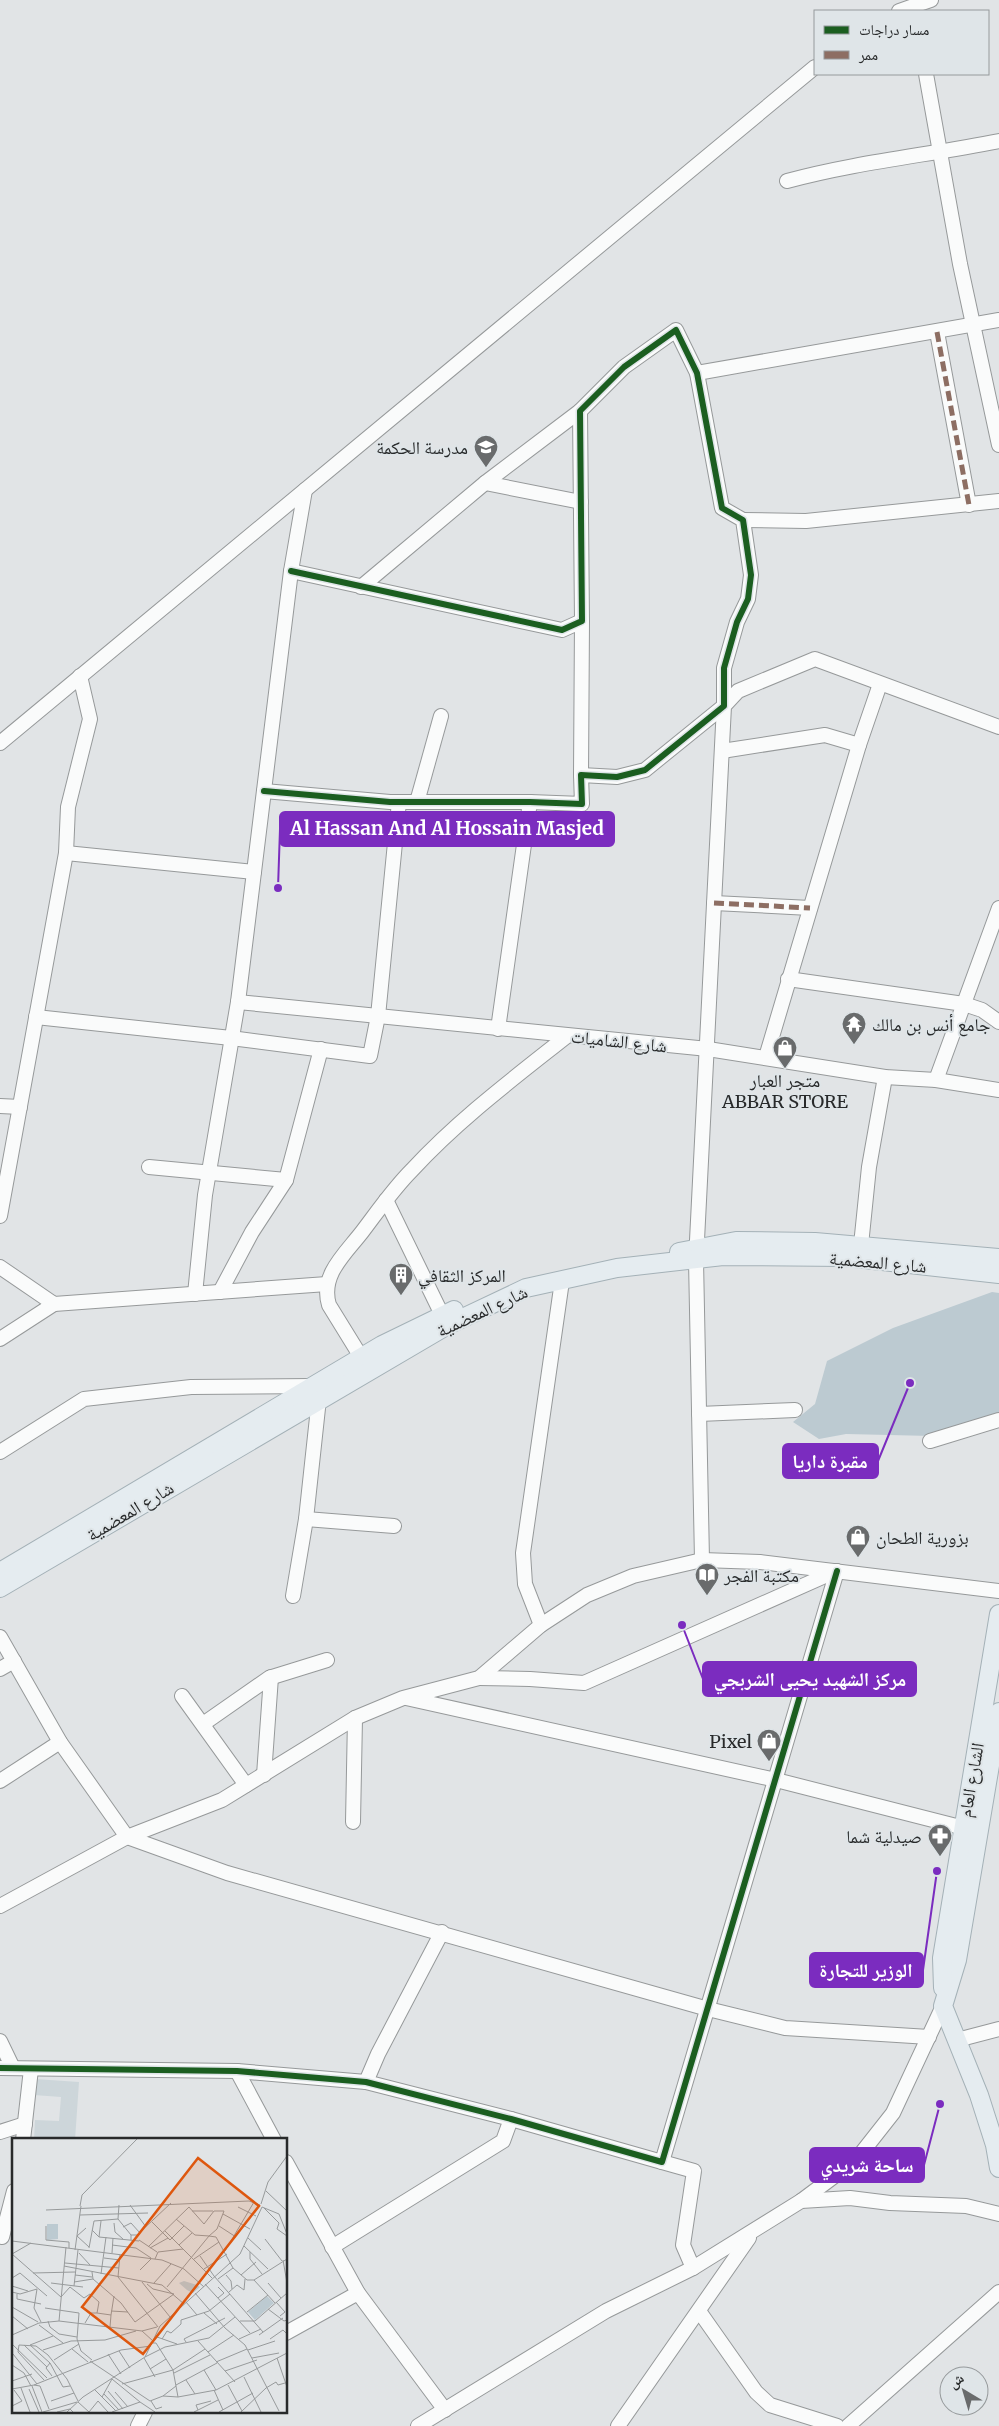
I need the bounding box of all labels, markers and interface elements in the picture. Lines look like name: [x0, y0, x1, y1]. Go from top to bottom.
legend: [814, 10, 989, 75]
text: مسار دراجات: [859, 20, 930, 39]
text: ممر: [858, 45, 878, 64]
school or university icon: مدرسة الحكمة: [473, 434, 499, 468]
place label: مدرسة الحكمة: [376, 436, 468, 459]
callout: Al Hassan And Al Hossain Masjed: [280, 812, 614, 846]
text: Al Hassan And Al Hossain Masjed: [289, 816, 604, 840]
temple icon: جامع أنس بن مالك: [841, 1011, 867, 1045]
place label: جامع أنس بن مالك: [872, 1013, 990, 1037]
street label: شارع الشاميات: [570, 1025, 668, 1057]
shop icon: متجر العبار ABBAR STORE: [772, 1035, 798, 1069]
place label: متجر العبار ABBAR STORE: [721, 1069, 848, 1113]
street label: شارع المعضمية: [828, 1246, 928, 1278]
building icon: المركز الثقافي: [388, 1262, 414, 1296]
place label: المركز الثقافي: [418, 1264, 506, 1290]
street label: شارع المعضمية: [433, 1280, 531, 1342]
callout: مقبرة داريا: [783, 1444, 878, 1478]
text: مقبرة داريا: [792, 1449, 868, 1473]
street label: شارع المعضمية: [82, 1476, 178, 1546]
shop icon: بزورية الطحان: [845, 1524, 871, 1558]
place label: بزورية الطحان: [876, 1526, 969, 1549]
library icon: مكتبة الفجر: [694, 1562, 720, 1596]
place label: مكتبة الفجر: [723, 1564, 799, 1587]
callout: مركز الشهيد يحيى الشربجي: [703, 1662, 916, 1696]
text: مركز الشهيد يحيى الشربجي: [714, 1667, 906, 1695]
shop icon: Pixel: [756, 1728, 782, 1762]
place label: Pixel: [709, 1730, 752, 1753]
street label: الشارع العام: [953, 1741, 990, 1819]
pharmacy icon: صيدلية شما: [927, 1823, 953, 1857]
place label: صيدلية شما: [846, 1825, 922, 1848]
callout: الوزير للتجارة: [810, 1953, 923, 1987]
text: الوزير للتجارة: [819, 1958, 913, 1982]
inset map: [12, 2138, 288, 2414]
callout: ساحة شريدي: [810, 2148, 924, 2182]
text: ساحة شريدي: [820, 2153, 914, 2181]
north arrow: [939, 2366, 989, 2416]
text: ش: [945, 2369, 968, 2392]

